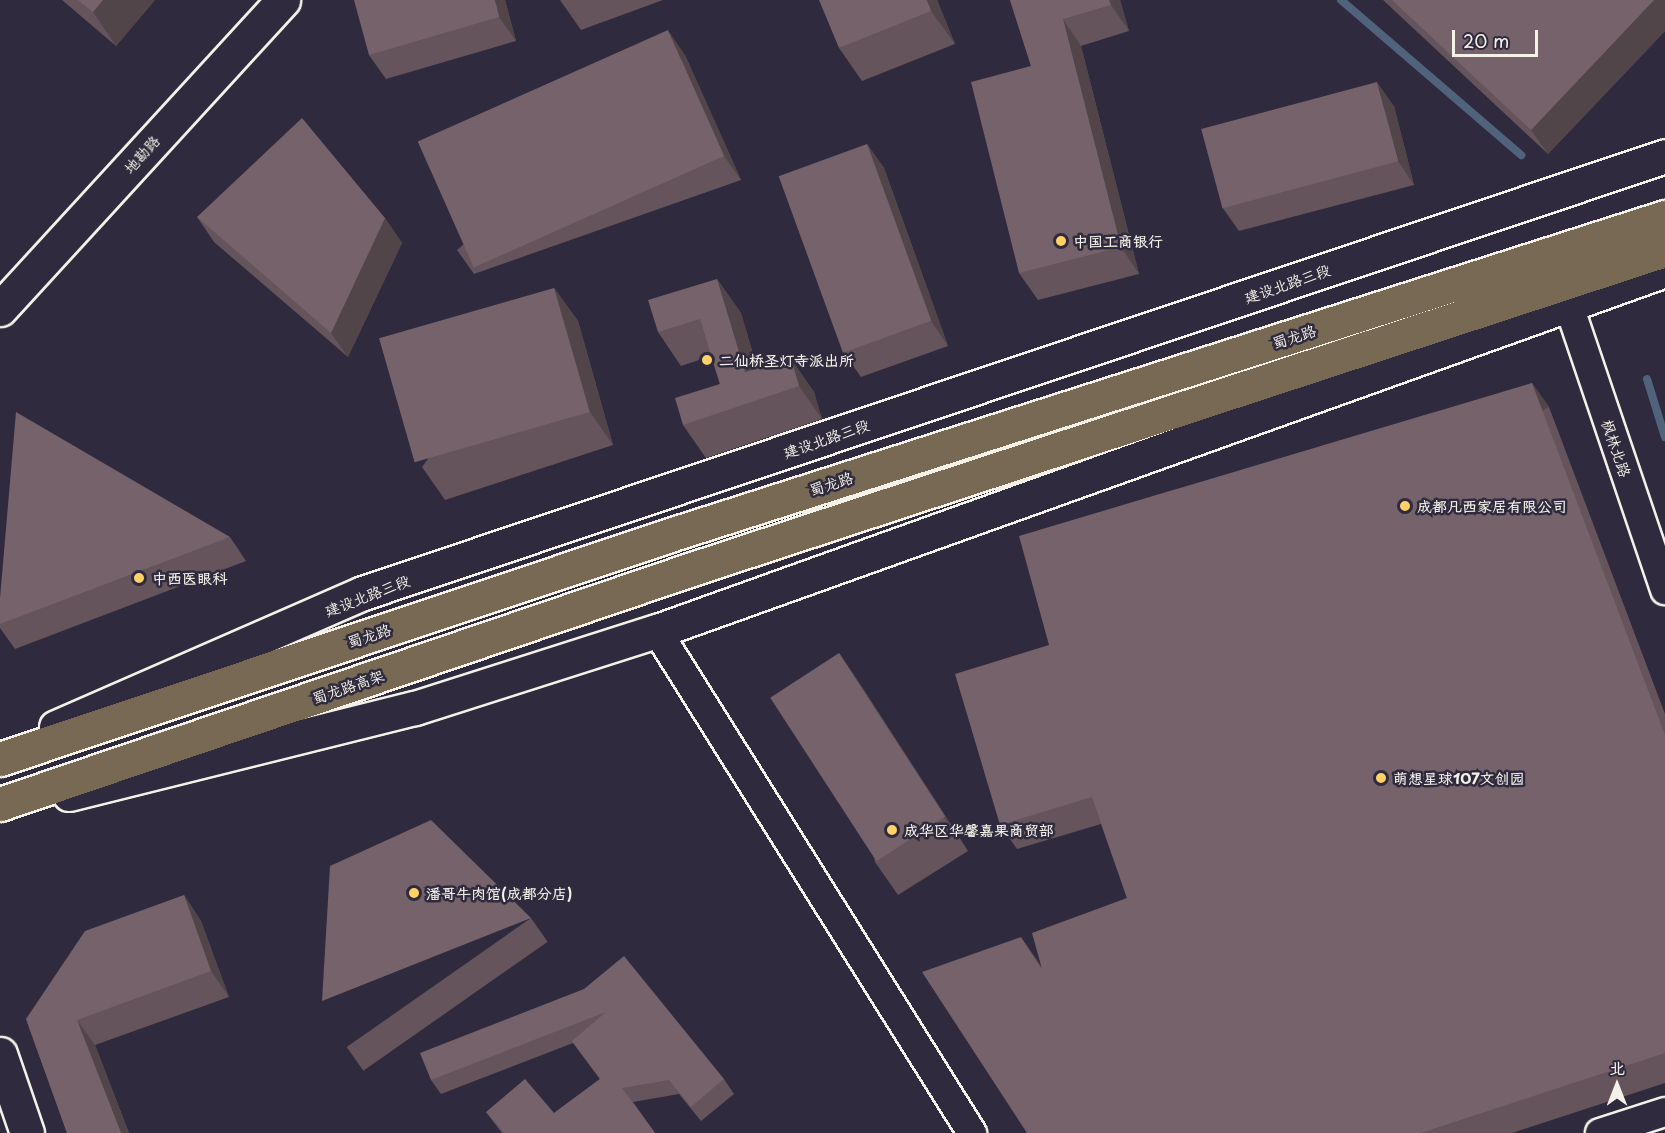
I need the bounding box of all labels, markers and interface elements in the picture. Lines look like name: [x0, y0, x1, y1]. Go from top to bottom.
scale bar: [1455, 18, 1540, 56]
text: 20 m: [1463, 27, 1509, 54]
street label: 地勘路: [119, 131, 163, 177]
place label: 中国工商银行: [1073, 232, 1163, 250]
marker: 中国工商银行: [1054, 234, 1068, 248]
street label: 建设北路三段: [1242, 260, 1332, 306]
street label: 蜀龙路: [1270, 320, 1318, 352]
place label: 二仙桥圣灯寺派出所: [719, 351, 854, 369]
marker: 二仙桥圣灯寺派出所: [700, 353, 714, 367]
street label: 建设北路三段: [781, 415, 871, 461]
street label: 枫林北路: [1599, 417, 1635, 479]
street label: 蜀龙路: [807, 467, 855, 499]
place label: 成都凡西家居有限公司: [1417, 497, 1567, 515]
marker: 成都凡西家居有限公司: [1398, 499, 1412, 513]
marker: 中西医眼科: [130, 569, 148, 587]
place label: 中西医眼科: [152, 569, 227, 587]
street label: 建设北路三段: [322, 570, 412, 620]
street label: 蜀龙路: [345, 619, 393, 651]
street label: 蜀龙路高架: [310, 665, 386, 707]
place label: 萌想星球107文创园: [1393, 769, 1525, 787]
marker: 萌想星球107文创园: [1374, 771, 1388, 785]
place label: 成华区华馨嘉果商贸部: [904, 821, 1054, 839]
marker: 成华区华馨嘉果商贸部: [885, 823, 899, 837]
place label: 潘哥牛肉馆(成都分店): [426, 884, 572, 902]
marker: 潘哥牛肉馆(成都分店): [407, 886, 421, 900]
north arrow: [1587, 1055, 1647, 1115]
text: 北: [1609, 1055, 1625, 1079]

